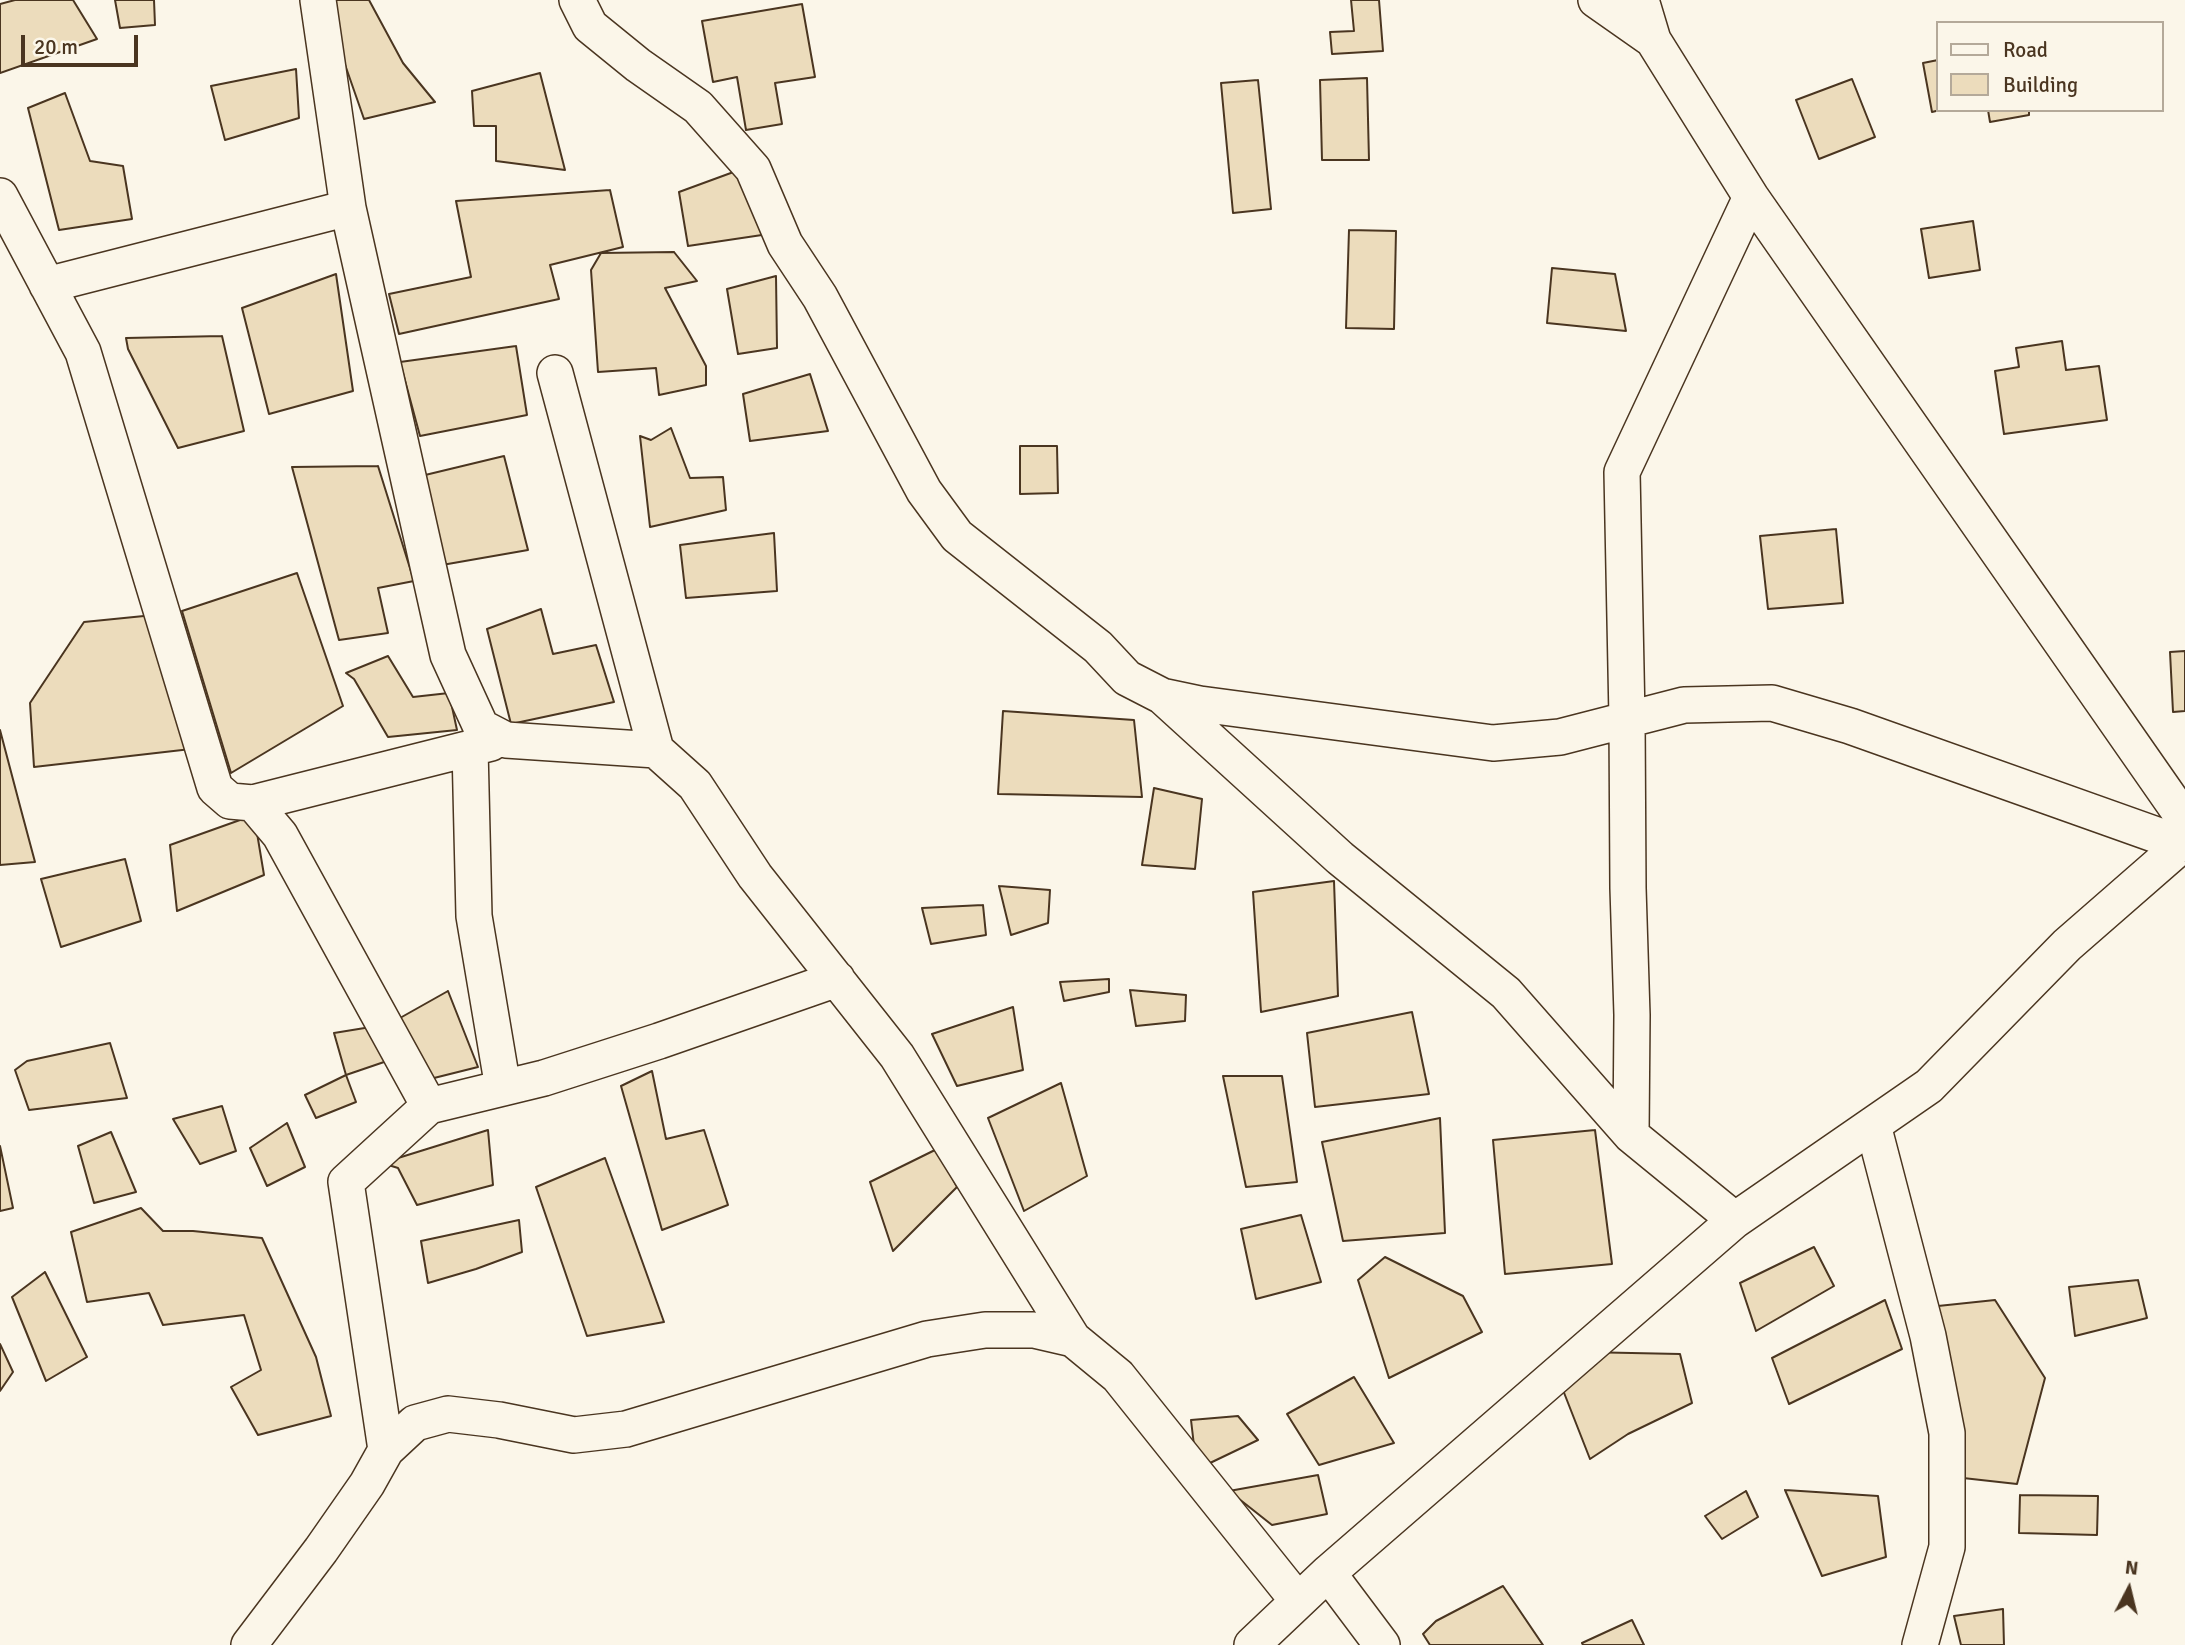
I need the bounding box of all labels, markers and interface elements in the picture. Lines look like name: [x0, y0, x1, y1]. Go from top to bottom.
scale bar: [24, 21, 142, 65]
legend: [1937, 21, 2164, 112]
text: 20 m: [34, 34, 78, 60]
text: Road: [2003, 37, 2048, 63]
text: Building: [2003, 72, 2078, 98]
north arrow: [2094, 1554, 2164, 1624]
text: N: [2124, 1555, 2140, 1581]

